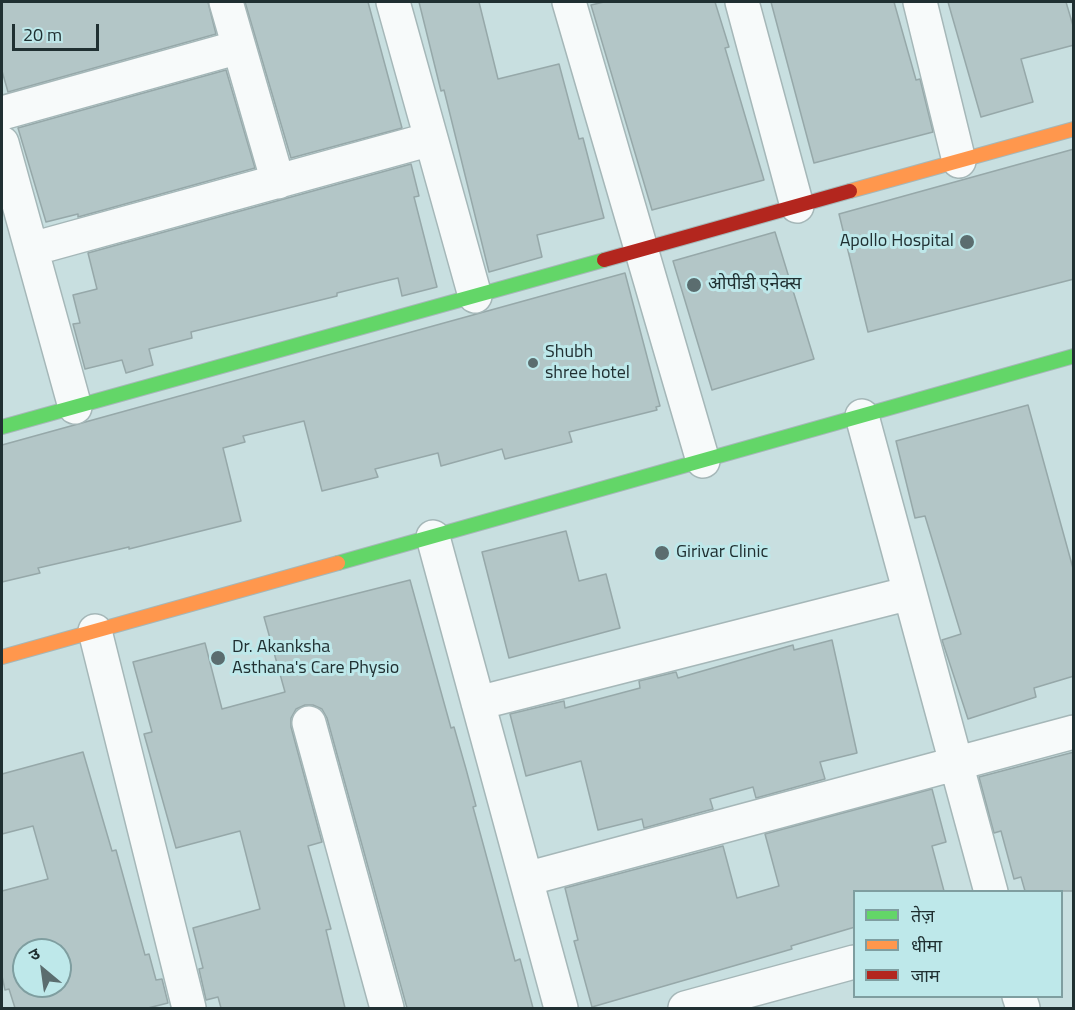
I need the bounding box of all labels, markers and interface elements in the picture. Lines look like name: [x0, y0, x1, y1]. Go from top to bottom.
scale bar: [15, 12, 102, 50]
text: 20 m: [23, 21, 62, 48]
place label: Apollo Hospital: [840, 231, 954, 253]
marker: Apollo Hospital: [958, 233, 976, 251]
place label: ओपीडी एनेक्स: [708, 274, 801, 296]
marker: ओपीडी एनेक्स: [685, 276, 703, 294]
place label: Shubh shree hotel: [545, 342, 630, 385]
marker: Shubh shree hotel: [526, 356, 540, 370]
place label: Girivar Clinic: [676, 542, 768, 564]
marker: Girivar Clinic: [653, 544, 671, 562]
place label: Dr. Akanksha Asthana's Care Physio: [232, 637, 399, 680]
marker: Dr. Akanksha Asthana's Care Physio: [209, 649, 227, 667]
legend: [853, 890, 1063, 998]
text: तेज़: [911, 902, 935, 929]
text: धीमा: [911, 932, 942, 959]
north arrow: [12, 938, 72, 998]
text: उ: [24, 941, 44, 967]
text: जाम: [911, 962, 940, 989]

